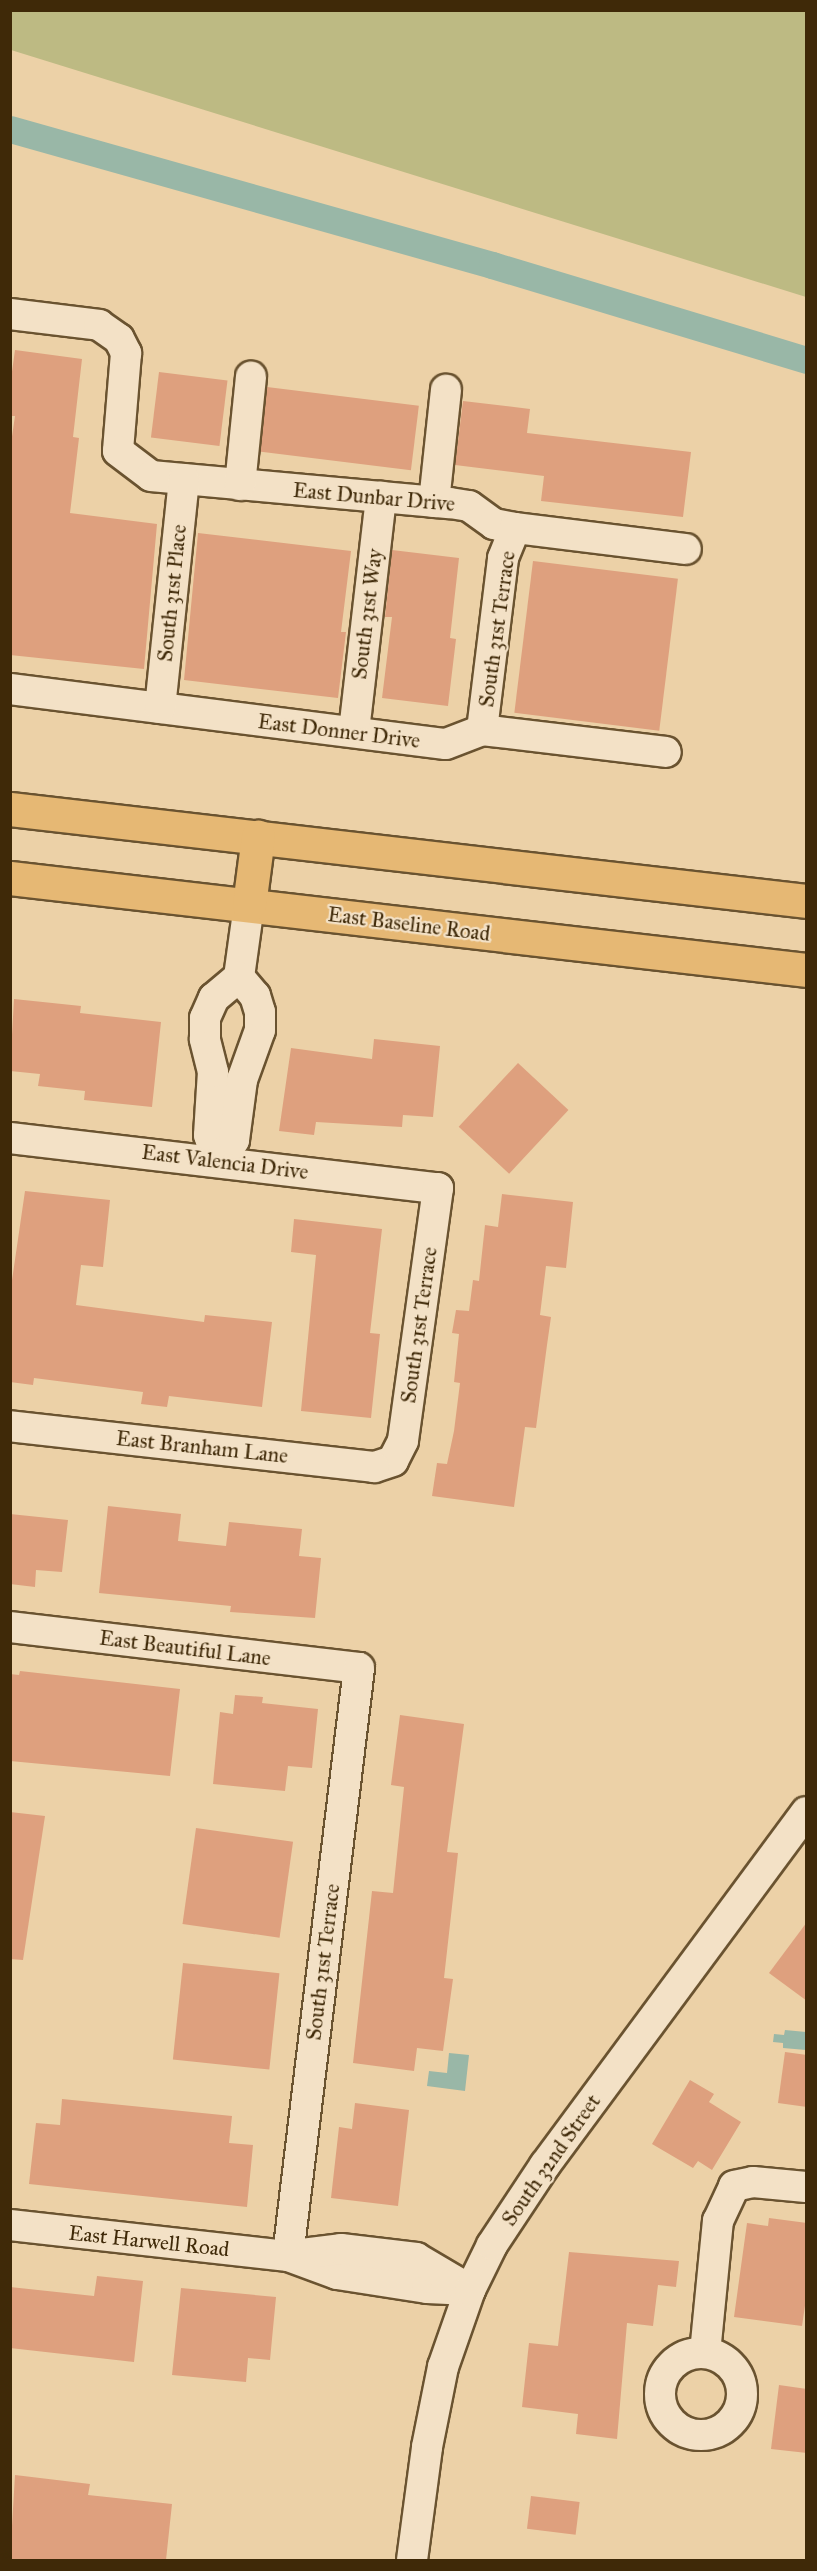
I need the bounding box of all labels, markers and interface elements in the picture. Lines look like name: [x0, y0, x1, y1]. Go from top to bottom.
street label: East Dunbar Drive: [292, 477, 456, 517]
street label: South 31st Place: [152, 523, 192, 663]
street label: South 31st Way: [346, 547, 388, 681]
street label: South 31st Terrace: [474, 549, 520, 709]
street label: East Donner Drive: [256, 709, 422, 753]
street label: East Baseline Road: [326, 902, 492, 946]
street label: East Valencia Drive: [140, 1139, 310, 1185]
street label: South 31st Terrace: [396, 1245, 442, 1405]
street label: East Branham Lane: [115, 1425, 289, 1469]
street label: East Beautiful Lane: [98, 1625, 272, 1671]
street label: South 31st Terrace: [301, 1882, 345, 2042]
street label: South 32nd Street: [496, 2089, 606, 2231]
street label: East Harwell Road: [67, 2220, 231, 2262]

